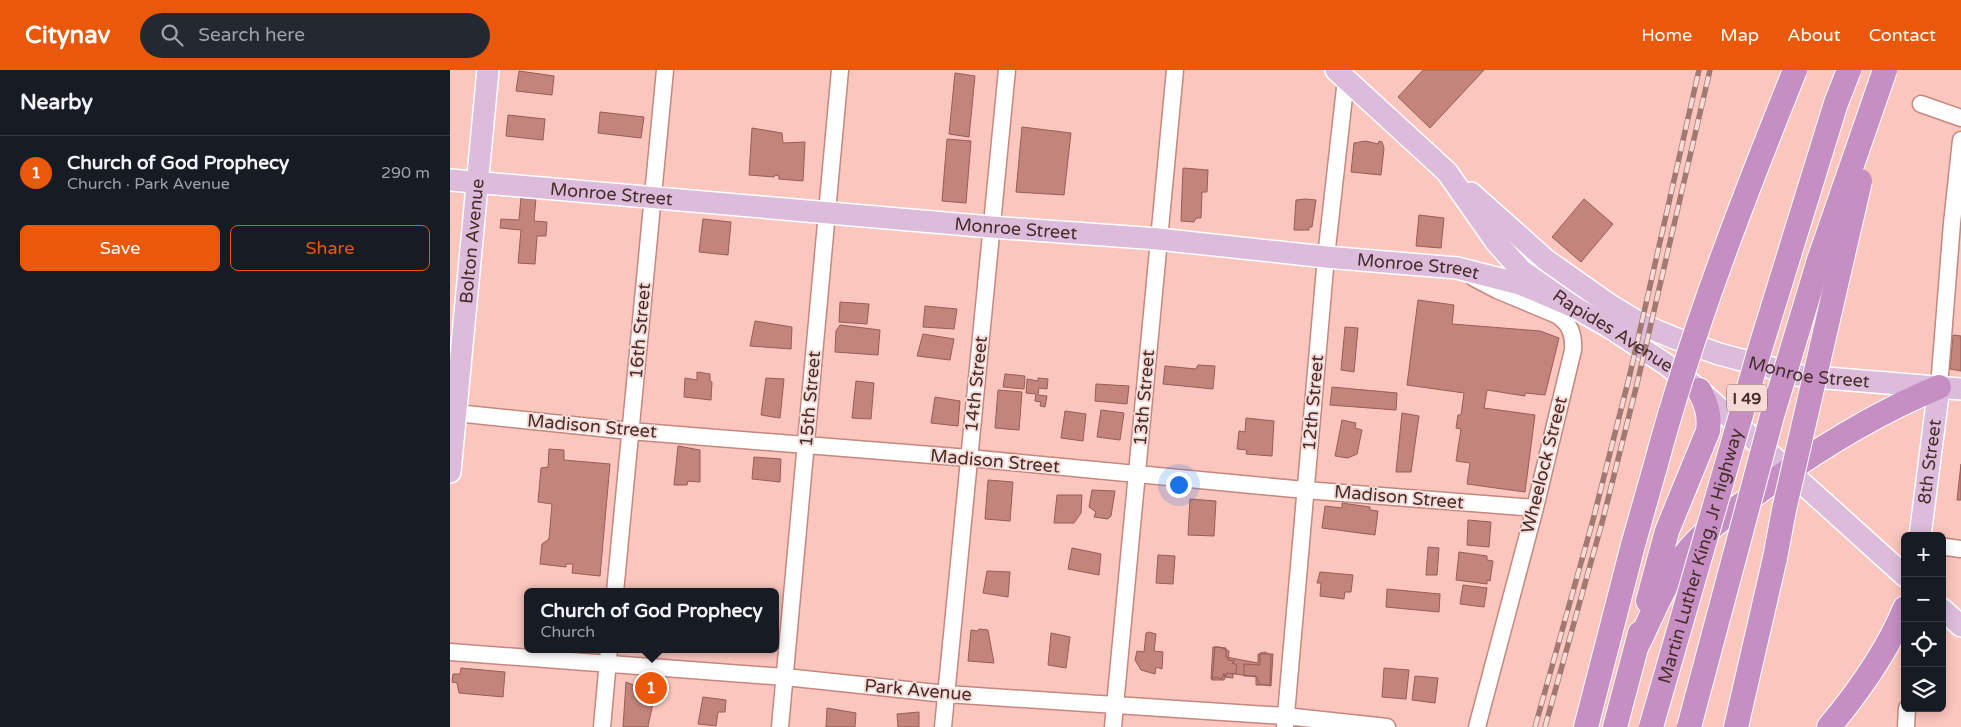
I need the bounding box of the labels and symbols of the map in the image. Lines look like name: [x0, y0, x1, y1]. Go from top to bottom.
street label: Bolton Avenue: [455, 177, 489, 305]
street label: Monroe Street: [549, 178, 674, 210]
street label: Monroe Street: [954, 213, 1078, 244]
street label: Monroe Street: [1356, 249, 1482, 284]
street label: 16th Street: [625, 282, 655, 380]
street label: Rapides Avenue: [1548, 285, 1677, 377]
street label: 14th Street: [960, 335, 992, 433]
street label: 13th Street: [1129, 349, 1159, 447]
street label: 15th Street: [795, 350, 825, 448]
street label: Monroe Street: [1746, 351, 1871, 393]
street label: 12th Street: [1298, 354, 1328, 452]
road number: I 49: [1727, 384, 1767, 412]
street label: Wheelock Street: [1516, 394, 1572, 536]
street label: Madison Street: [526, 409, 658, 443]
street label: 8th Street: [1913, 418, 1946, 505]
street label: Martin Luther King, Jr Highway: [1653, 426, 1748, 686]
street label: Madison Street: [929, 444, 1061, 478]
your location: [1166, 472, 1192, 498]
street label: Madison Street: [1333, 480, 1465, 514]
pin: 1: [635, 669, 667, 707]
street label: Park Avenue: [863, 674, 973, 706]

